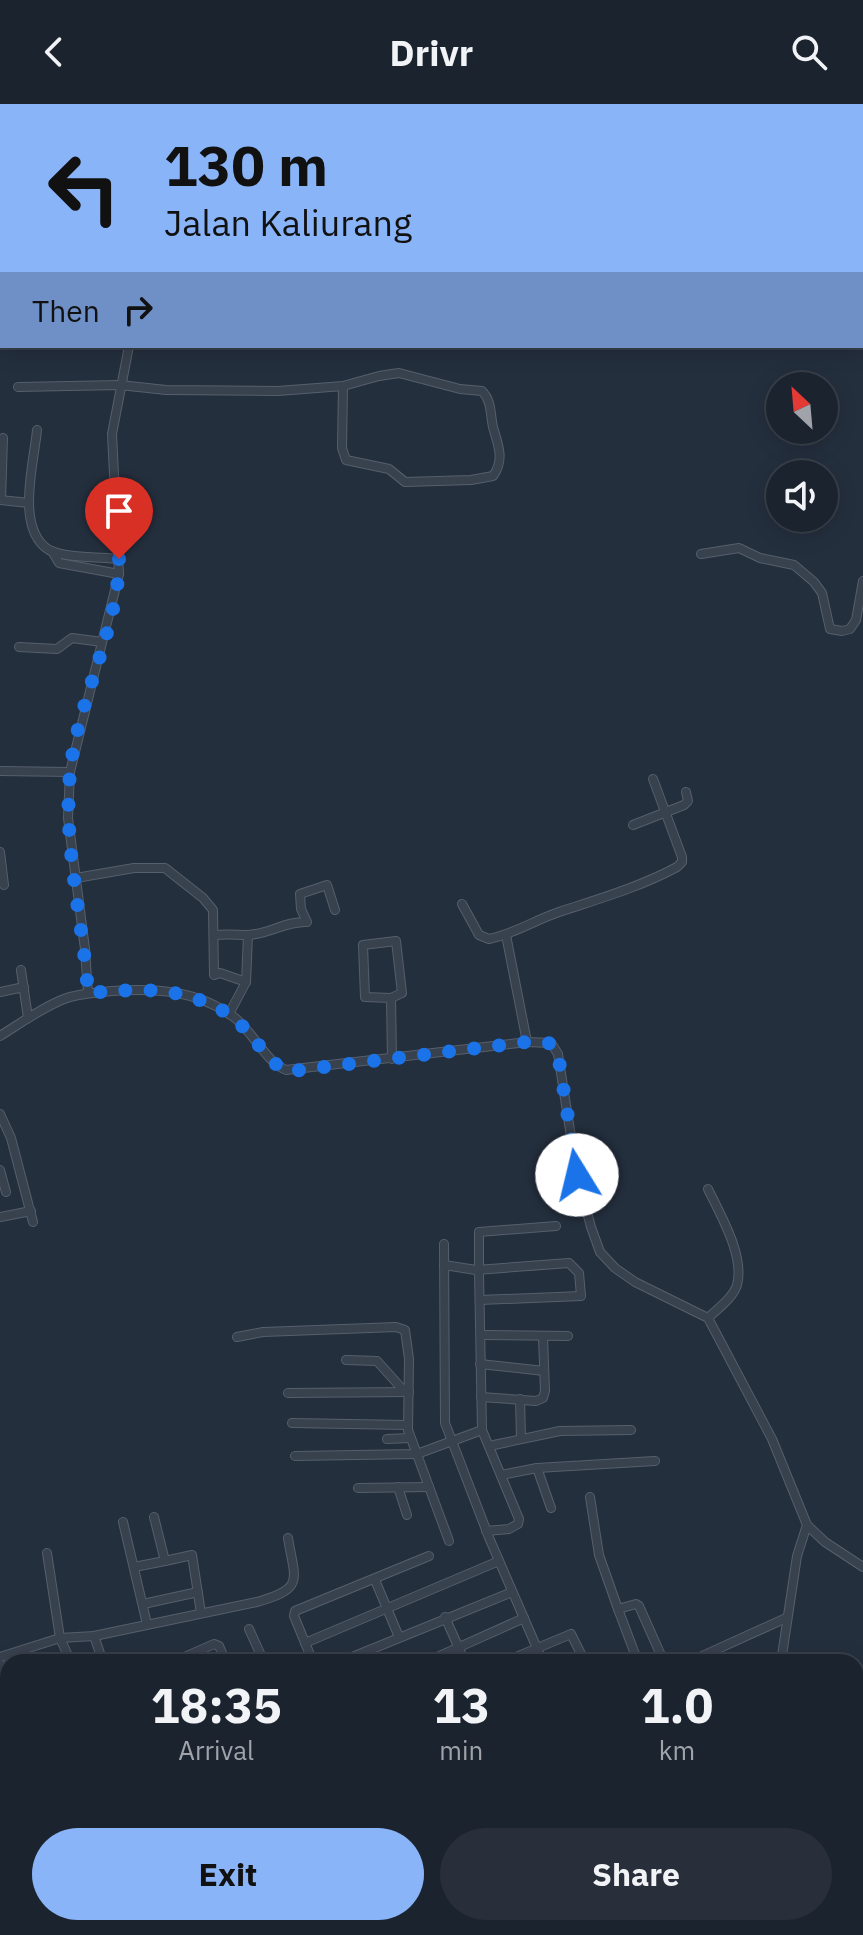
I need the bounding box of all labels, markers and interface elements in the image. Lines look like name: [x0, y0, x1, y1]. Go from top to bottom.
text: Drivr: [390, 29, 473, 76]
icon: back: [32, 30, 76, 74]
icon: search: [787, 30, 831, 74]
text: 130 m: [164, 129, 328, 201]
icon: left: [32, 136, 136, 240]
text: Jalan Kaliurang: [164, 199, 412, 246]
icon: right: [116, 288, 160, 332]
text: Then: [32, 291, 100, 330]
north arrow: [766, 372, 838, 444]
map controls: [766, 372, 838, 532]
button: sound: [766, 460, 838, 532]
pin: [85, 477, 153, 559]
icon: arrive: [97, 489, 141, 533]
position arrow: [535, 1133, 619, 1217]
text: 18:35: [151, 1674, 282, 1736]
text: 13: [432, 1674, 490, 1736]
text: 1.0: [641, 1674, 713, 1736]
text: Arrival: [178, 1733, 254, 1767]
text: min: [439, 1733, 483, 1767]
text: km: [659, 1733, 695, 1767]
button: Exit: [32, 1828, 424, 1920]
button: Share: [440, 1828, 832, 1920]

